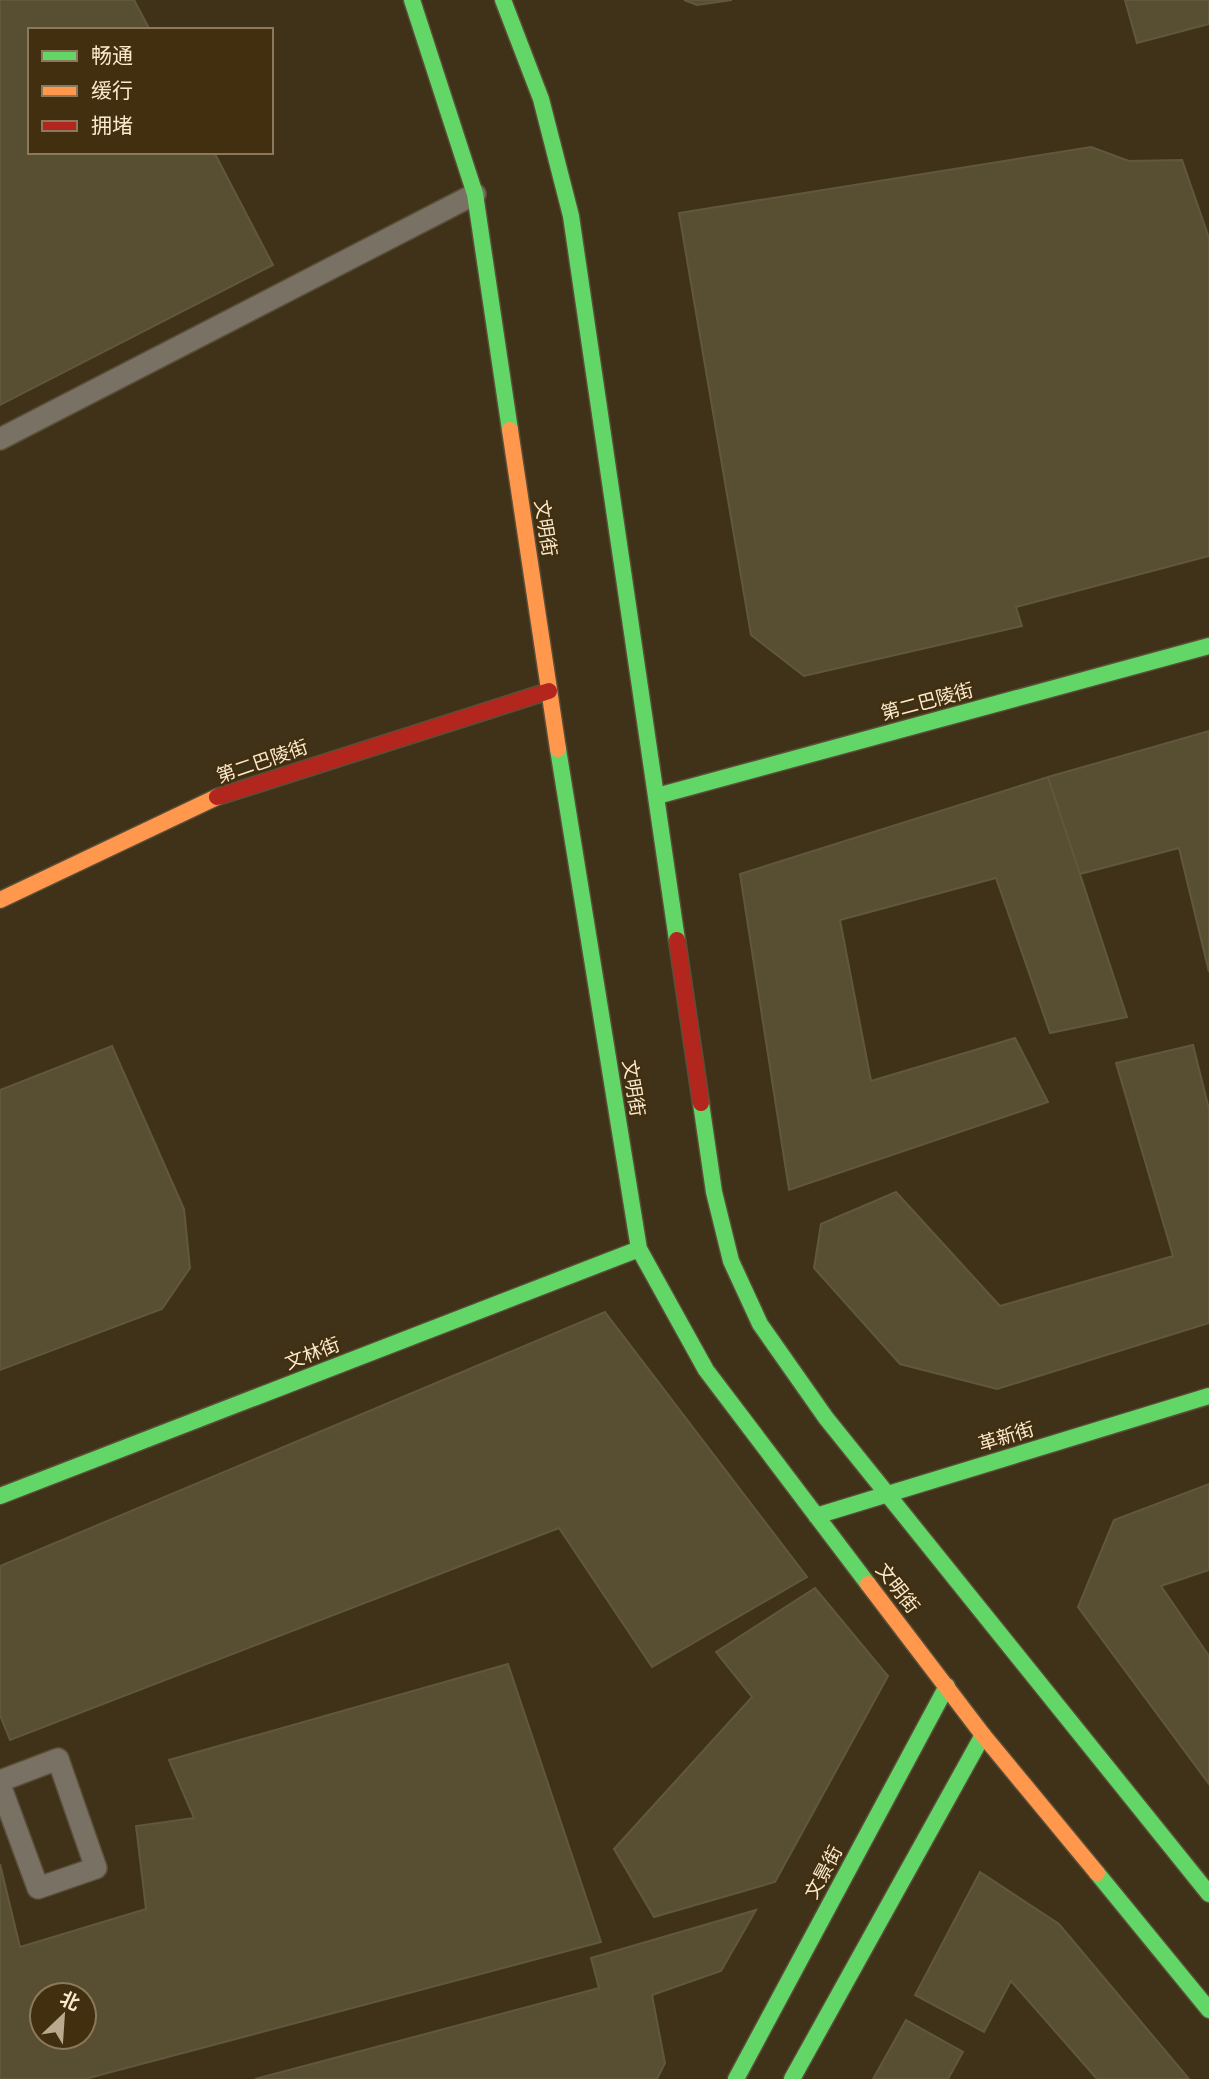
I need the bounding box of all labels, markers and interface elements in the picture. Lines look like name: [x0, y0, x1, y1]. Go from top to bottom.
legend: [28, 28, 273, 154]
text: 畅通: [91, 43, 133, 68]
text: 缓行: [91, 78, 133, 103]
text: 拥堵: [91, 113, 133, 138]
street label: 文明街: [530, 498, 561, 558]
street label: 第二巴陵街: [878, 678, 976, 725]
street label: 第二巴陵街: [213, 735, 311, 788]
street label: 文明街: [618, 1058, 649, 1118]
street label: 文林街: [281, 1333, 343, 1374]
street label: 革新街: [976, 1417, 1037, 1456]
street label: 文明街: [871, 1559, 924, 1618]
street label: 文景街: [800, 1842, 847, 1903]
north arrow: [28, 1981, 98, 2051]
text: 北: [56, 1987, 83, 2015]

